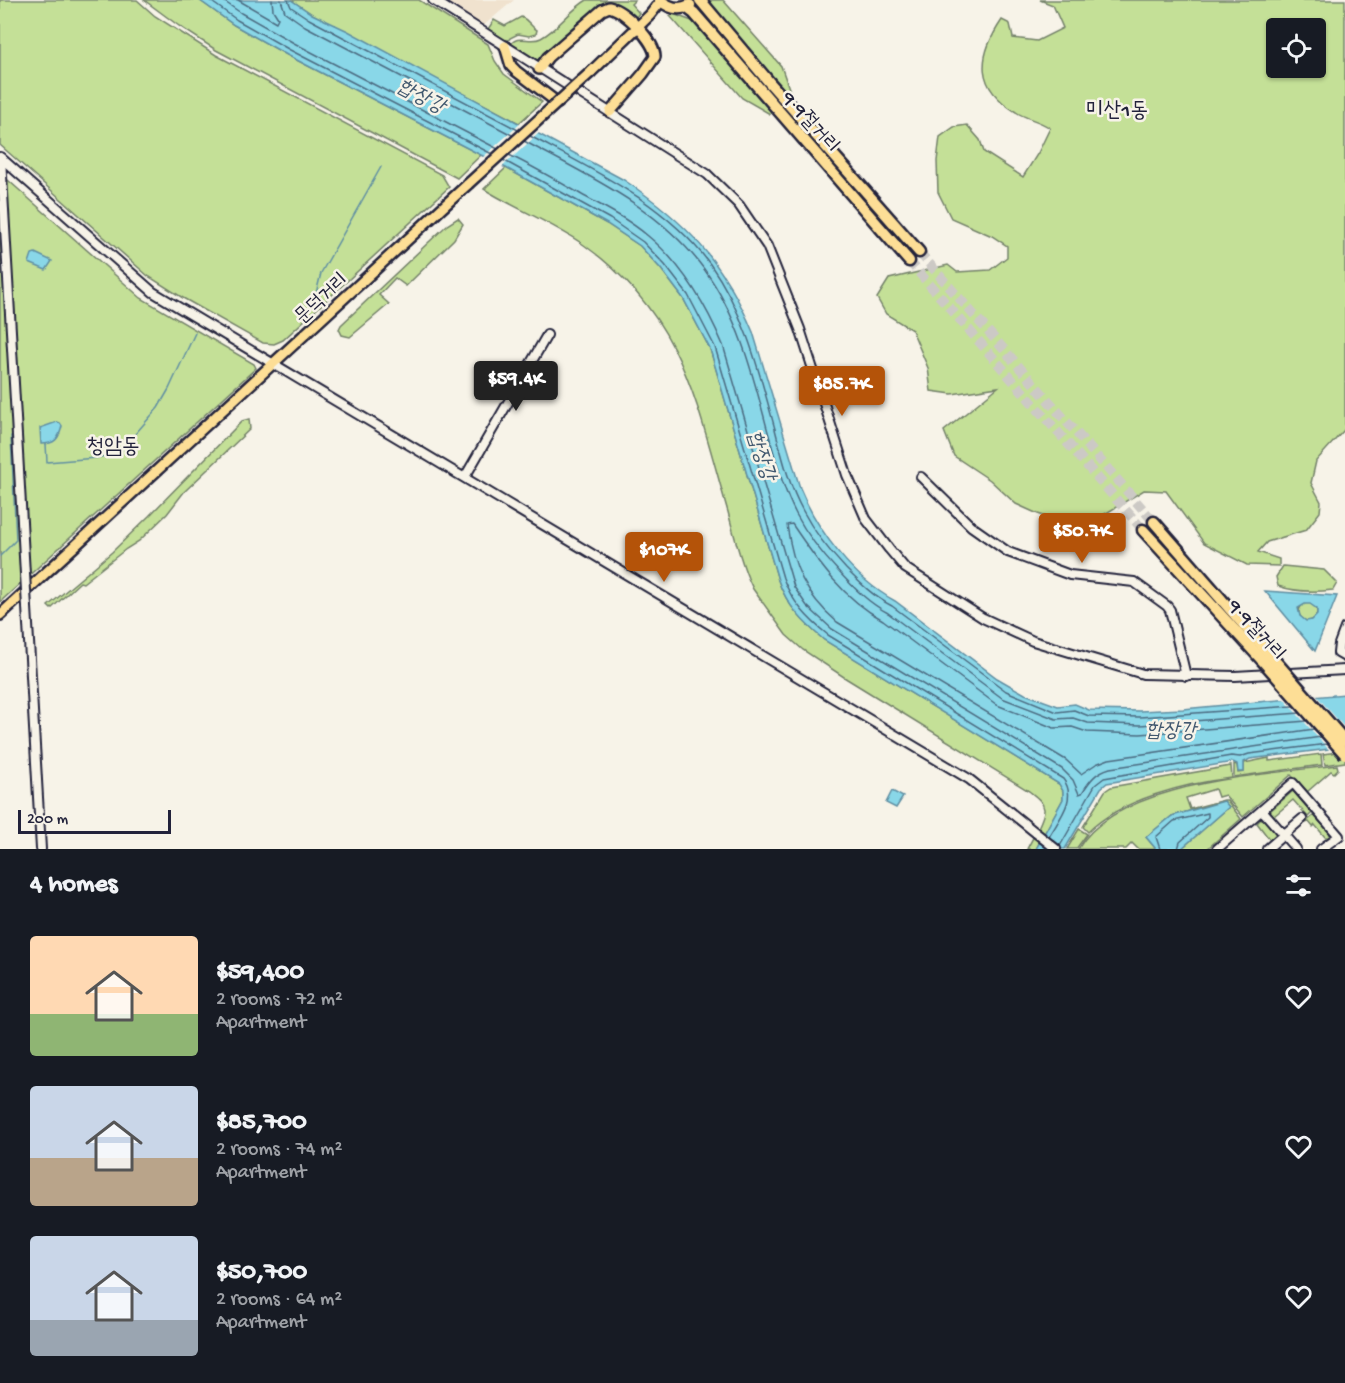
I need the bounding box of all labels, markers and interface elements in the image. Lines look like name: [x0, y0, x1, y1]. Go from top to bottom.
map controls: [1266, 18, 1326, 78]
button: locate: [1266, 18, 1326, 78]
water label: 합장강: [392, 75, 450, 122]
street label: 9·9절거리: [775, 87, 843, 159]
district label: 미산1동: [1086, 99, 1148, 125]
street label: 문덕거리: [291, 269, 354, 330]
pin: $59.4K: [467, 361, 565, 412]
pin: $85.7K: [793, 366, 891, 417]
text: $59.4K: [488, 369, 544, 392]
text: $85.7K: [813, 374, 871, 397]
water label: 합장강: [740, 428, 780, 486]
district label: 청암동: [86, 435, 140, 461]
pin: $50.7K: [1033, 513, 1131, 564]
text: $50.7K: [1053, 521, 1111, 544]
pin: $107K: [622, 532, 706, 583]
text: $107K: [639, 540, 689, 563]
street label: 9·9절거리: [1221, 595, 1289, 667]
water label: 합장강: [1145, 720, 1199, 745]
scale bar: [18, 807, 171, 834]
text: 200 m: [27, 811, 68, 830]
icon: filters: [1282, 869, 1315, 902]
text: 4 homes: [30, 870, 117, 901]
text: $59,400: [216, 958, 304, 989]
icon: home: [78, 960, 150, 1032]
icon: heart: [1282, 980, 1315, 1013]
text: 2 rooms · 72 m²: [216, 989, 343, 1012]
text: Apartment: [216, 1012, 306, 1035]
text: $85,700: [216, 1108, 307, 1139]
icon: home: [78, 1110, 150, 1182]
icon: heart: [1282, 1130, 1315, 1163]
text: 2 rooms · 74 m²: [216, 1139, 342, 1162]
text: Apartment: [216, 1162, 306, 1185]
text: $50,700: [216, 1258, 307, 1289]
icon: home: [78, 1260, 150, 1332]
icon: heart: [1282, 1280, 1315, 1313]
text: 2 rooms · 64 m²: [216, 1289, 342, 1312]
text: Apartment: [216, 1312, 306, 1335]

